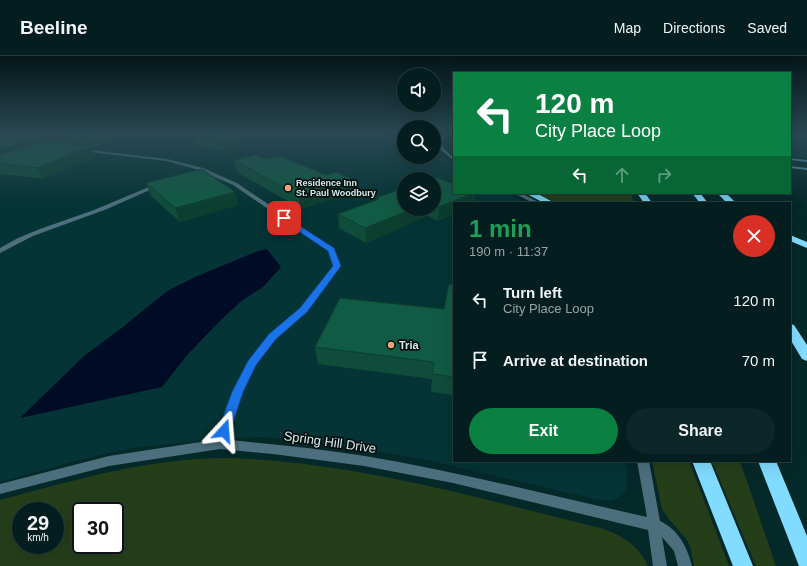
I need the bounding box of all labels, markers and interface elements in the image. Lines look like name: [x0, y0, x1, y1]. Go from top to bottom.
text: Beeline: [20, 17, 88, 38]
text: Map: [614, 20, 641, 36]
text: Directions: [663, 20, 725, 36]
text: Saved: [747, 20, 787, 36]
map controls: [397, 68, 441, 216]
button: sound: [397, 68, 441, 112]
icon: left: [469, 88, 521, 140]
text: 120 m: [535, 88, 614, 119]
button: search: [397, 120, 441, 164]
text: City Place Loop: [535, 121, 661, 141]
icon: left: [569, 164, 591, 186]
icon: ahead: [611, 164, 633, 186]
icon: right: [653, 164, 675, 186]
button: layers: [397, 172, 441, 216]
place label: Residence Inn St. Paul Woodbury: [296, 178, 376, 198]
marker: Residence Inn St. Paul Woodbury: [283, 183, 293, 193]
pin: [267, 201, 301, 235]
icon: arrive: [273, 207, 295, 229]
text: 1 min: [469, 215, 532, 242]
button: close: [733, 215, 775, 257]
text: 190 m · 11:37: [469, 244, 548, 259]
text: Turn left: [503, 284, 562, 301]
icon: left: [469, 289, 491, 311]
text: 120 m: [733, 292, 775, 309]
text: City Place Loop: [503, 301, 594, 316]
place label: Tria: [399, 339, 419, 351]
marker: Tria: [386, 340, 396, 350]
icon: arrive: [469, 349, 491, 371]
text: Arrive at destination: [503, 352, 648, 369]
text: 70 m: [742, 352, 775, 369]
button: Exit: [469, 408, 618, 454]
button: Share: [626, 408, 775, 454]
position arrow: [203, 410, 245, 452]
street label: Spring Hill Drive: [283, 428, 377, 456]
speed limit sign: 30: [72, 502, 124, 554]
text: 29: [27, 512, 49, 534]
text: km/h: [27, 532, 49, 543]

